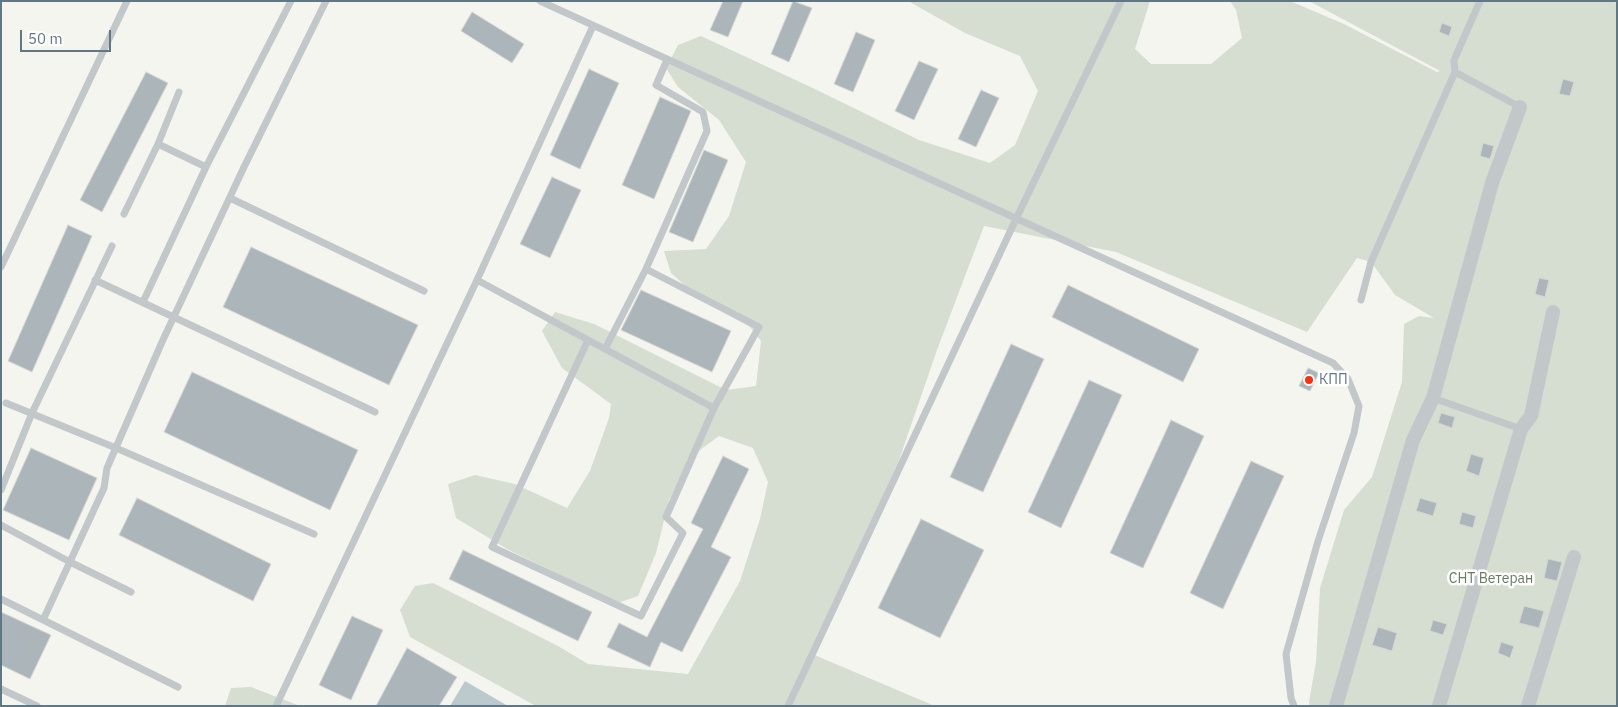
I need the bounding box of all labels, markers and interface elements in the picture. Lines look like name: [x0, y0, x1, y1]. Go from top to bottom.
scale bar: [22, 20, 114, 52]
text: 50 m: [28, 29, 63, 48]
place label: КПП: [1319, 372, 1348, 388]
marker: КПП: [1303, 374, 1315, 386]
park label: СНТ Ветеран: [1449, 571, 1533, 587]

